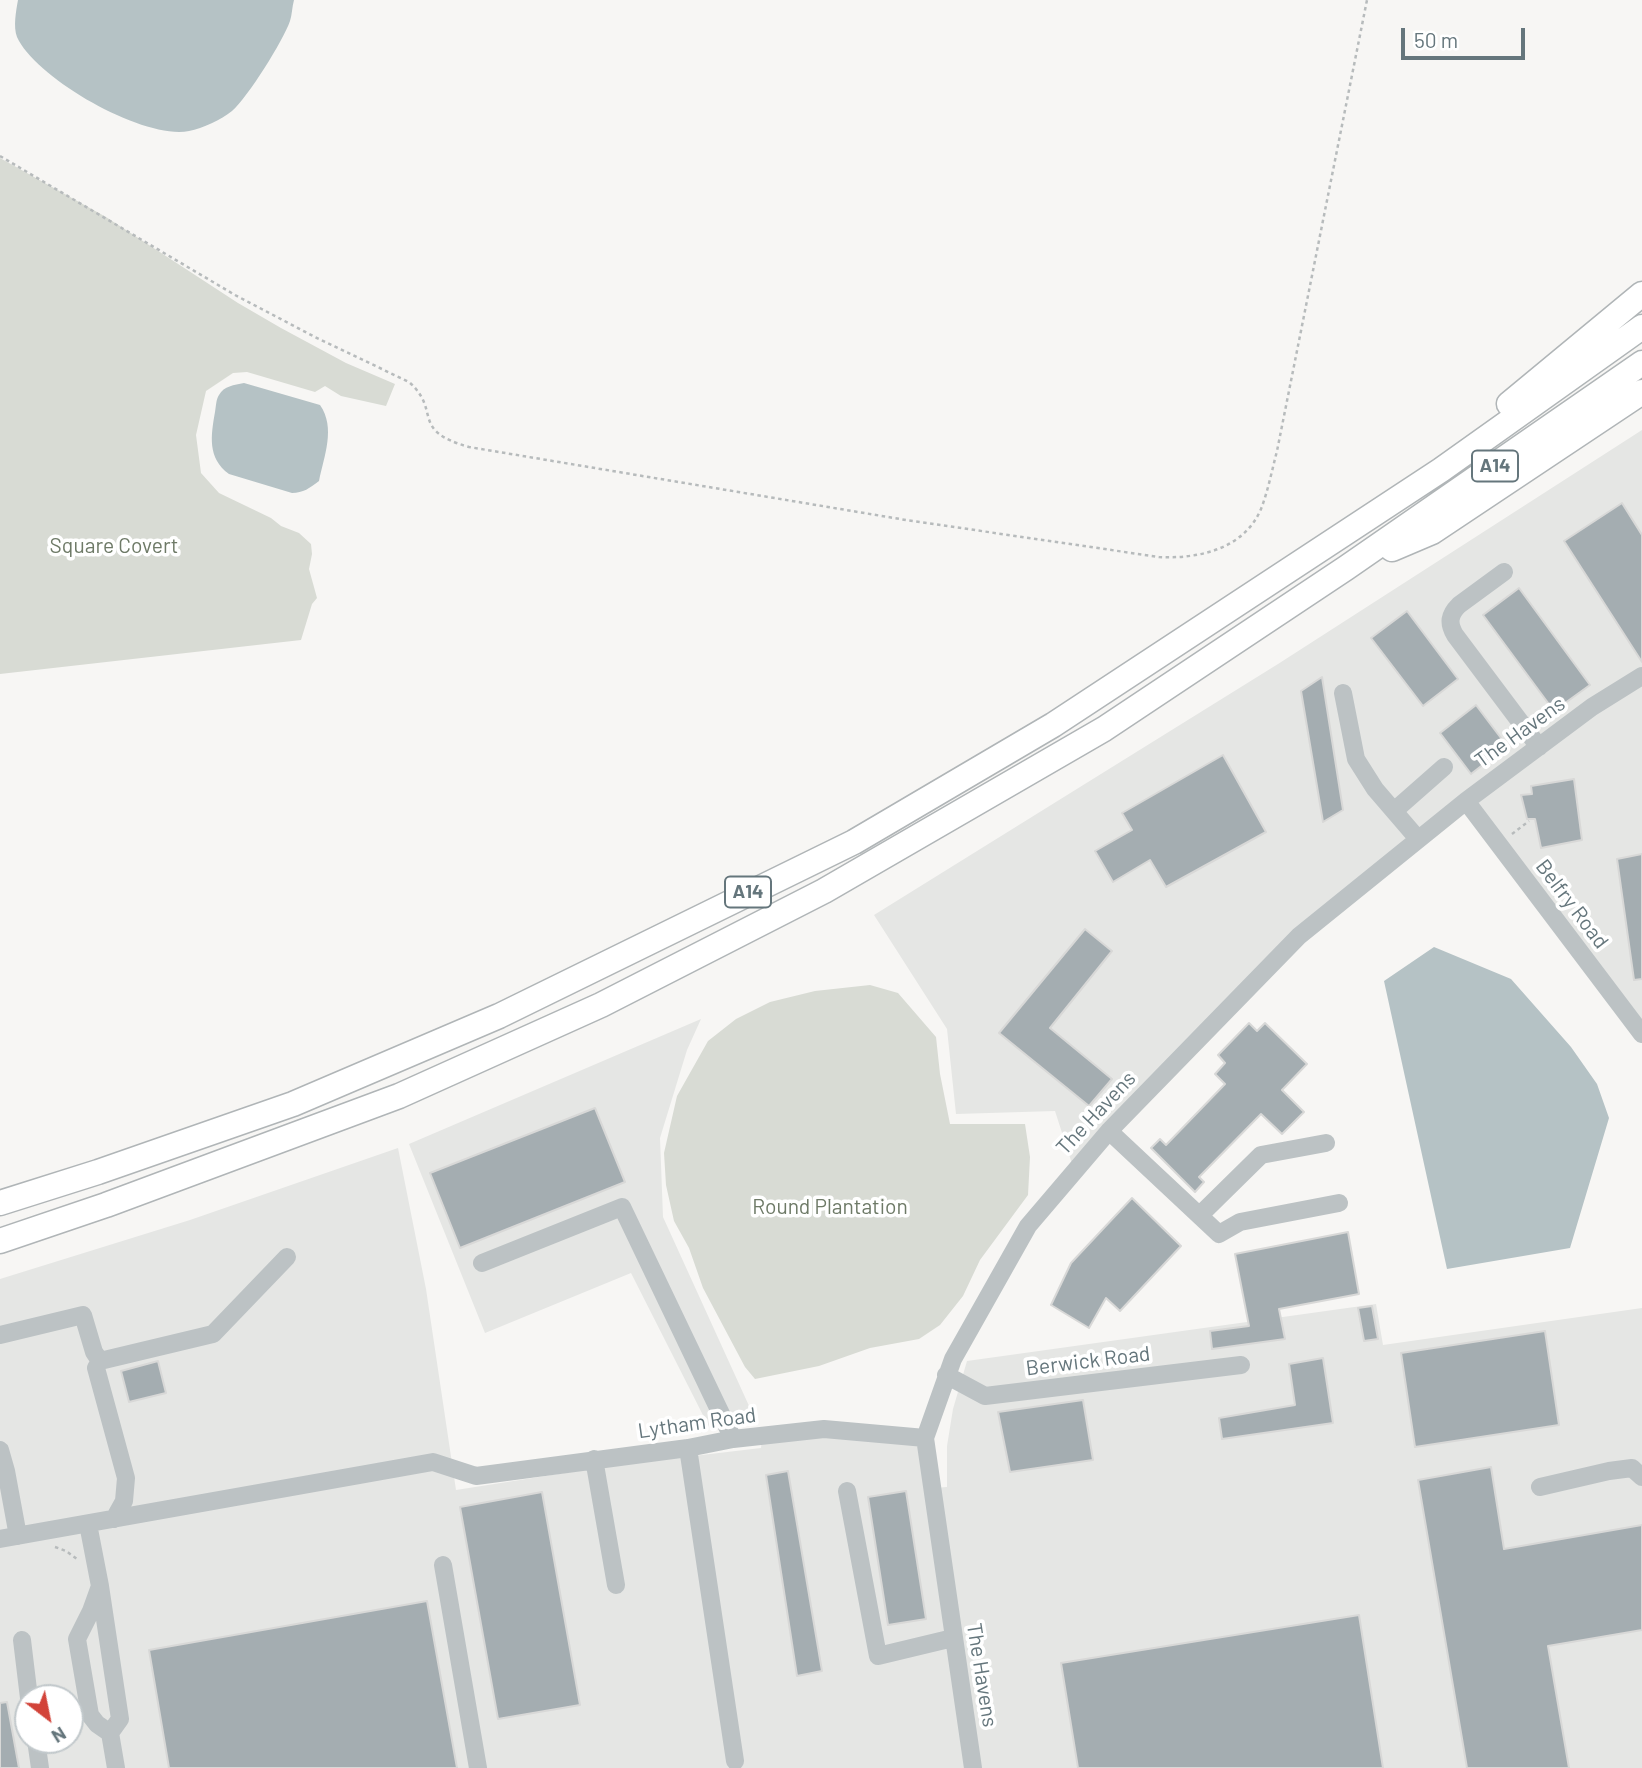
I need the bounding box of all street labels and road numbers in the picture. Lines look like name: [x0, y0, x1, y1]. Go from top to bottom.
road number: A14: [1472, 450, 1518, 481]
street label: The Havens: [1470, 691, 1570, 773]
street label: Belfry Road: [1530, 854, 1614, 954]
road number: A14: [725, 876, 771, 908]
street label: The Havens: [1051, 1066, 1141, 1160]
street label: Berwick Road: [1024, 1341, 1152, 1381]
street label: Lytham Road: [636, 1402, 758, 1444]
street label: The Havens: [961, 1621, 1003, 1729]

